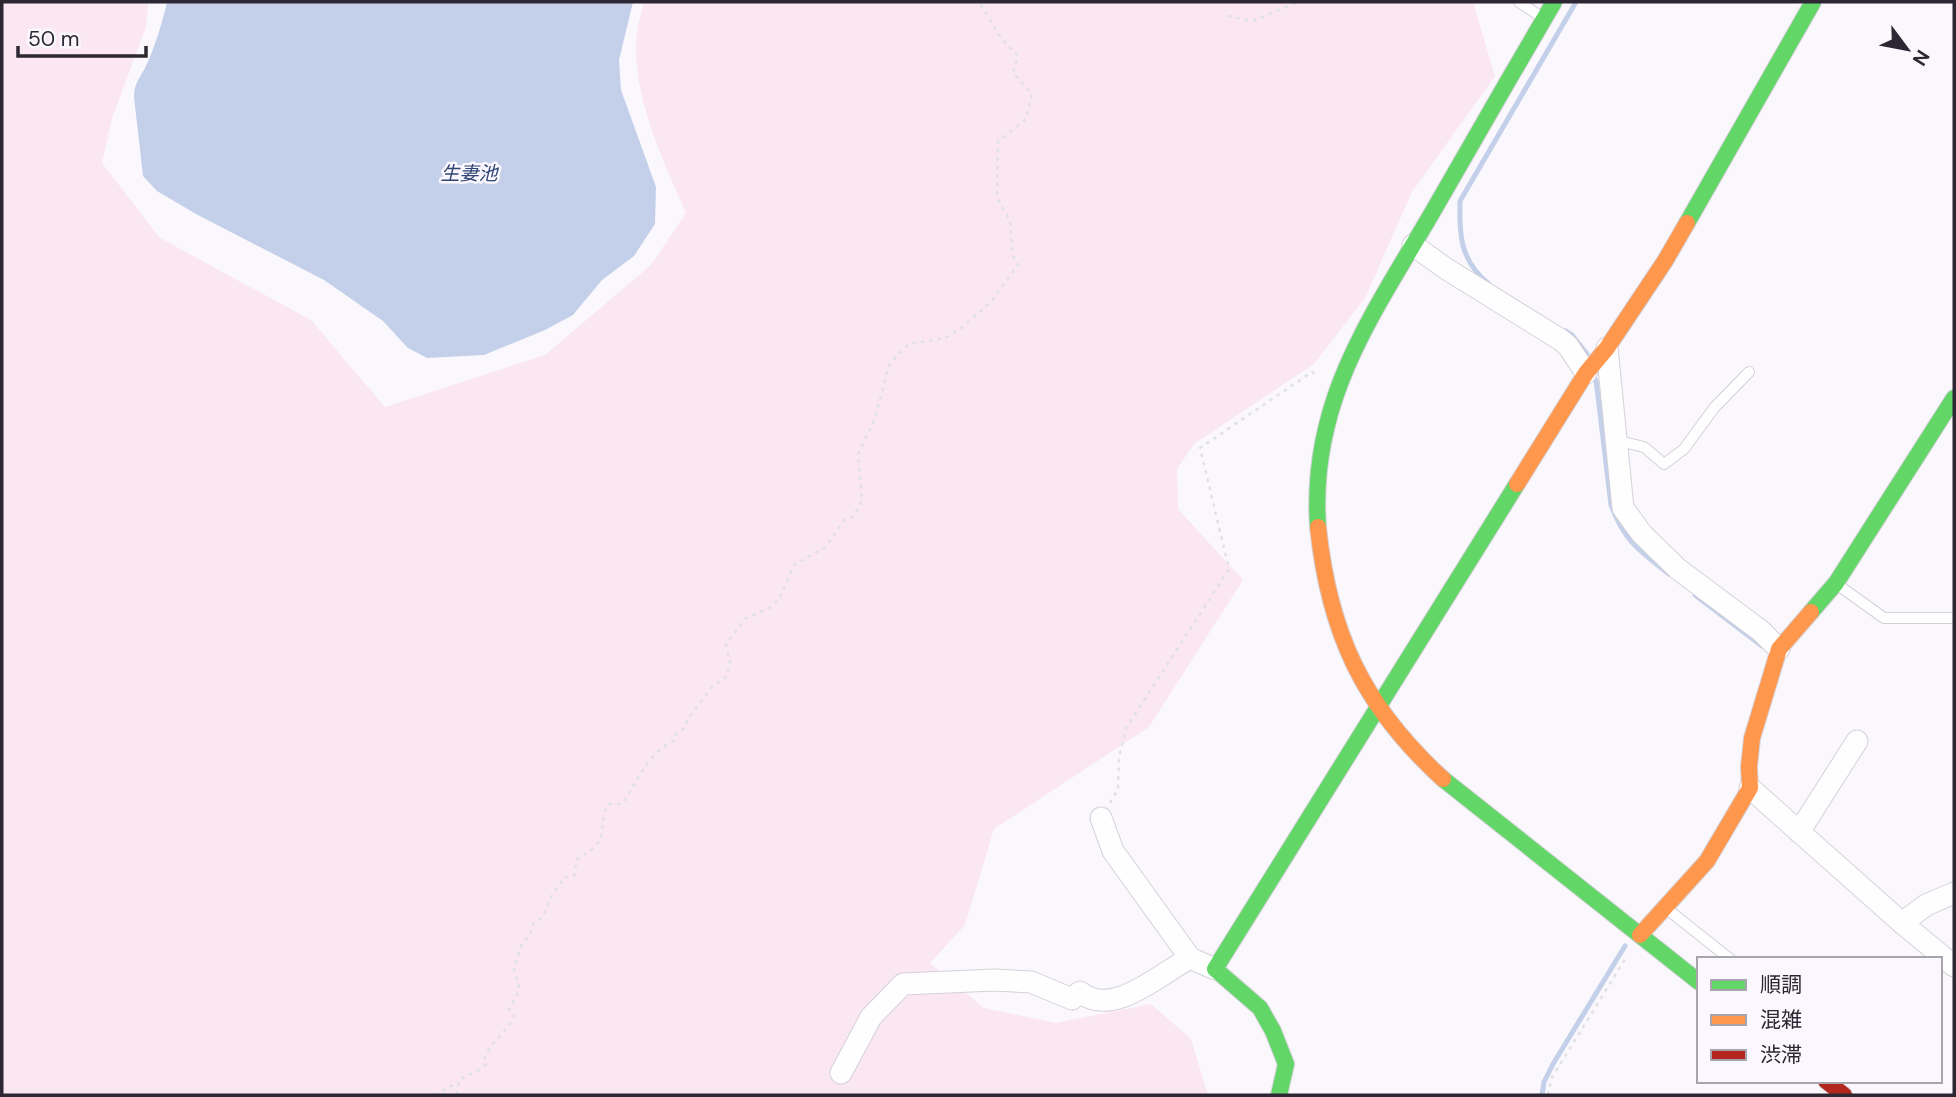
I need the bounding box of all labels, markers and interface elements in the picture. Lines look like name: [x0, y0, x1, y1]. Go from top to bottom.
scale bar: [18, 14, 145, 58]
north arrow: [1872, 14, 1942, 84]
text: 50 m: [28, 25, 79, 53]
text: N: [1907, 45, 1935, 70]
water label: 生妻池: [440, 161, 499, 186]
legend: [1697, 957, 1942, 1083]
text: 順調: [1760, 971, 1802, 999]
text: 混雑: [1760, 1006, 1802, 1034]
text: 渋滞: [1760, 1041, 1802, 1069]

